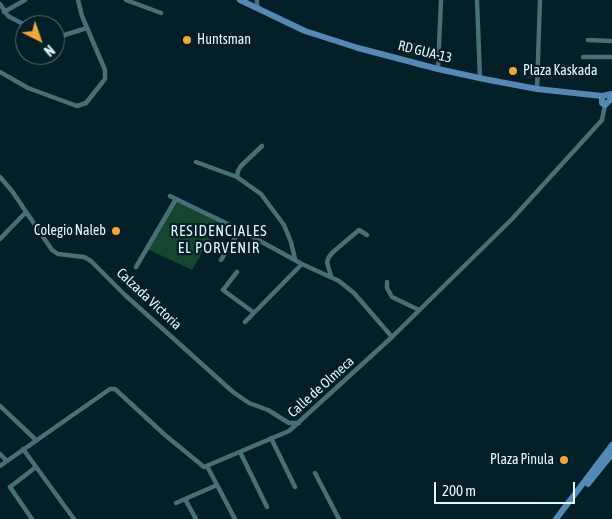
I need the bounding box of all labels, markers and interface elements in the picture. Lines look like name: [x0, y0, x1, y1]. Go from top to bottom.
north arrow: [15, 15, 65, 65]
place label: Huntsman: [197, 32, 251, 48]
marker: Huntsman: [181, 34, 193, 46]
street label: RD GUA-13: [396, 37, 454, 67]
text: N: [41, 42, 58, 59]
place label: Plaza Kaskada: [523, 63, 597, 79]
marker: Plaza Kaskada: [507, 65, 519, 77]
district label: RESIDENCIALES EL PORVENIR: [169, 222, 269, 257]
place label: Colegio Naleb: [34, 223, 106, 239]
marker: Colegio Naleb: [110, 225, 122, 237]
street label: Calzada Victoria: [113, 265, 185, 333]
street label: Calle de Olmeca: [284, 353, 358, 421]
place label: Plaza Pinula: [490, 452, 554, 468]
marker: Plaza Pinula: [558, 454, 570, 466]
scale bar: [437, 472, 578, 504]
text: 200 m: [442, 482, 476, 499]

